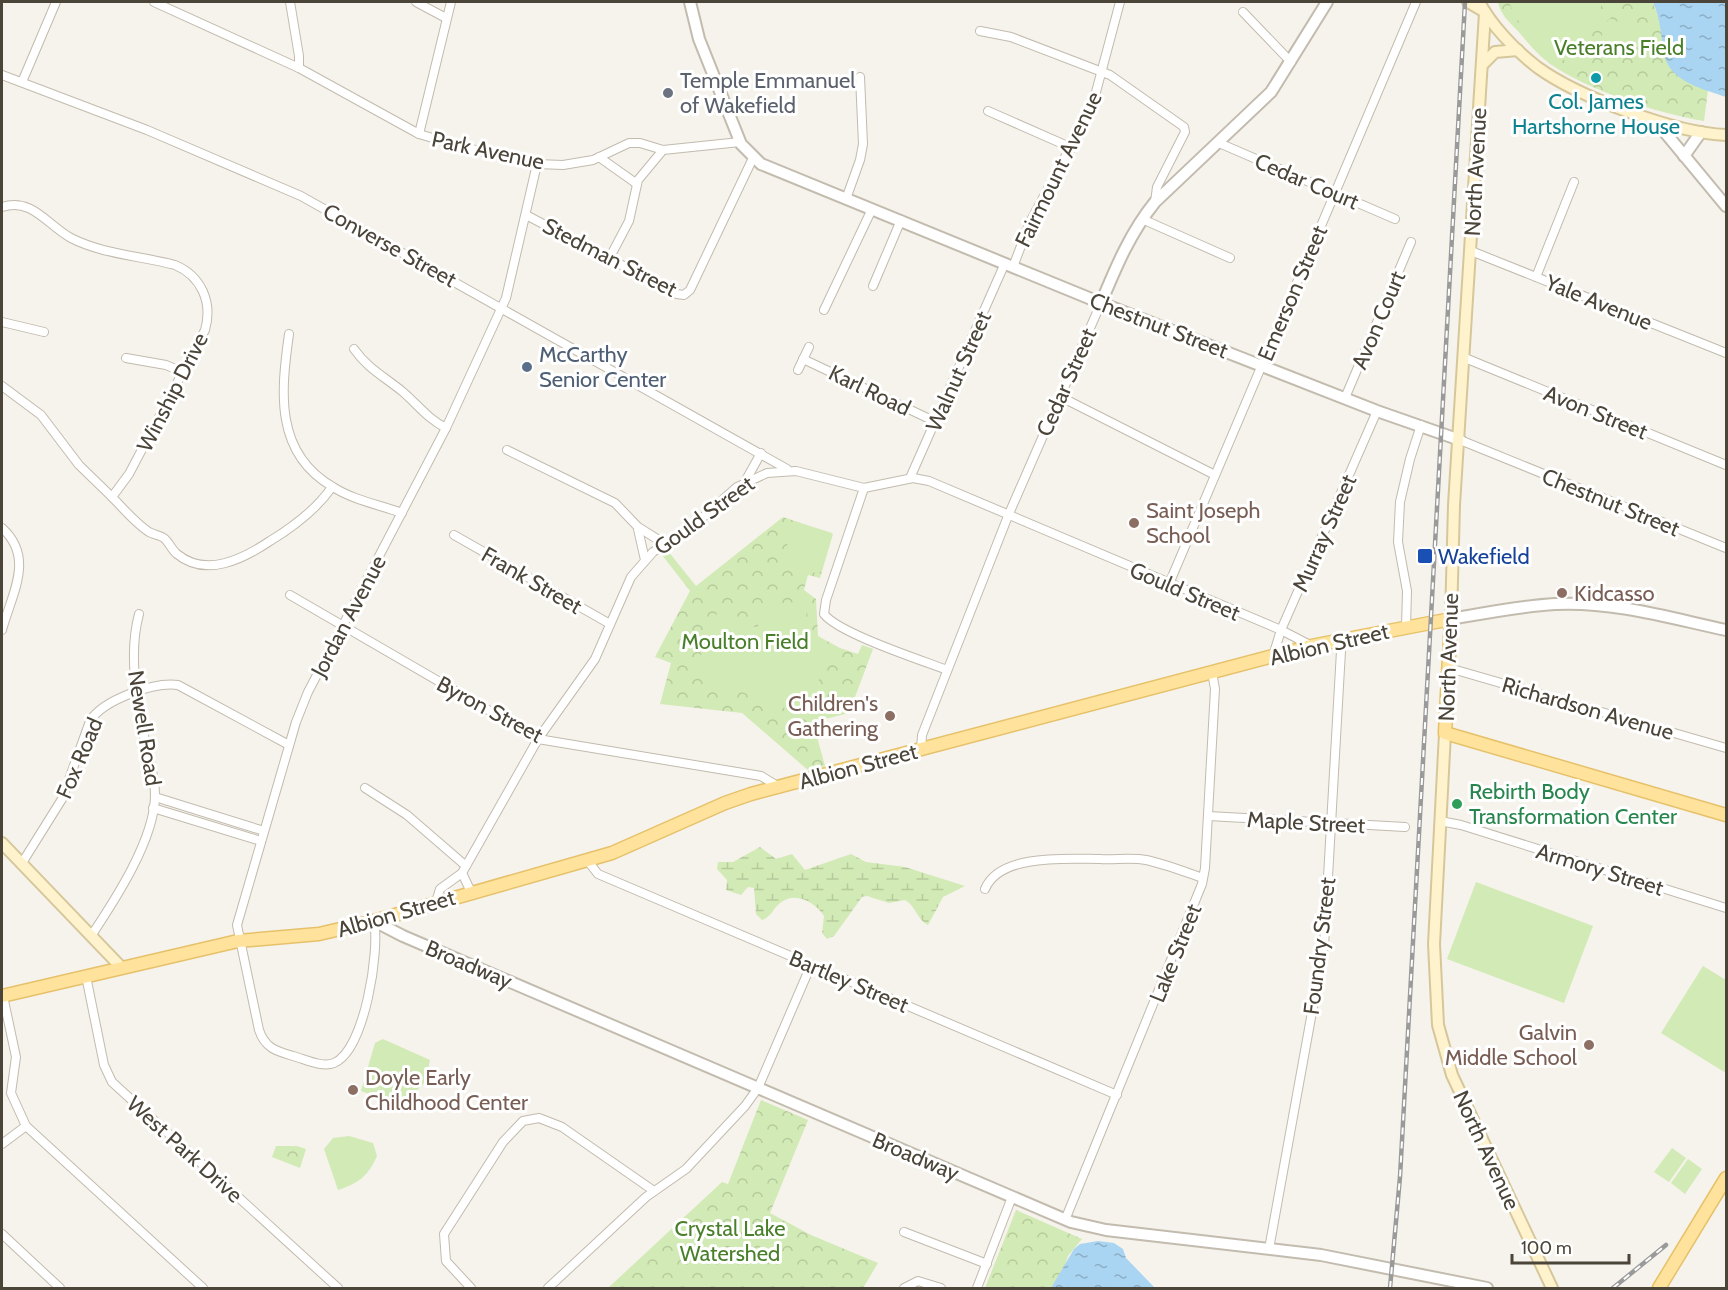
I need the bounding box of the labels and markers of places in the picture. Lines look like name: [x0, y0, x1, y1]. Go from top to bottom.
place label: Temple Emmanuel of Wakefield: [680, 67, 856, 119]
marker: Col. James Hartshorne House: [1589, 71, 1603, 85]
marker: Temple Emmanuel of Wakefield: [661, 86, 675, 100]
place label: Col. James Hartshorne House: [1512, 88, 1680, 140]
place label: McCarthy Senior Center: [539, 341, 666, 393]
marker: McCarthy Senior Center: [520, 360, 534, 374]
place label: Saint Joseph School: [1146, 497, 1261, 549]
marker: Saint Joseph School: [1127, 516, 1141, 530]
place label: Wakefield: [1438, 543, 1530, 570]
marker: Wakefield: [1416, 547, 1434, 565]
place label: Kidcasso: [1574, 580, 1655, 607]
marker: Kidcasso: [1555, 586, 1569, 600]
place label: Children's Gathering: [787, 690, 879, 742]
marker: Children's Gathering: [883, 709, 897, 723]
place label: Rebirth Body Transformation Center: [1469, 778, 1677, 830]
marker: Rebirth Body Transformation Center: [1450, 797, 1464, 811]
place label: Galvin Middle School: [1445, 1019, 1578, 1071]
marker: Galvin Middle School: [1582, 1038, 1596, 1052]
place label: Doyle Early Childhood Center: [365, 1064, 528, 1116]
marker: Doyle Early Childhood Center: [346, 1083, 360, 1097]

